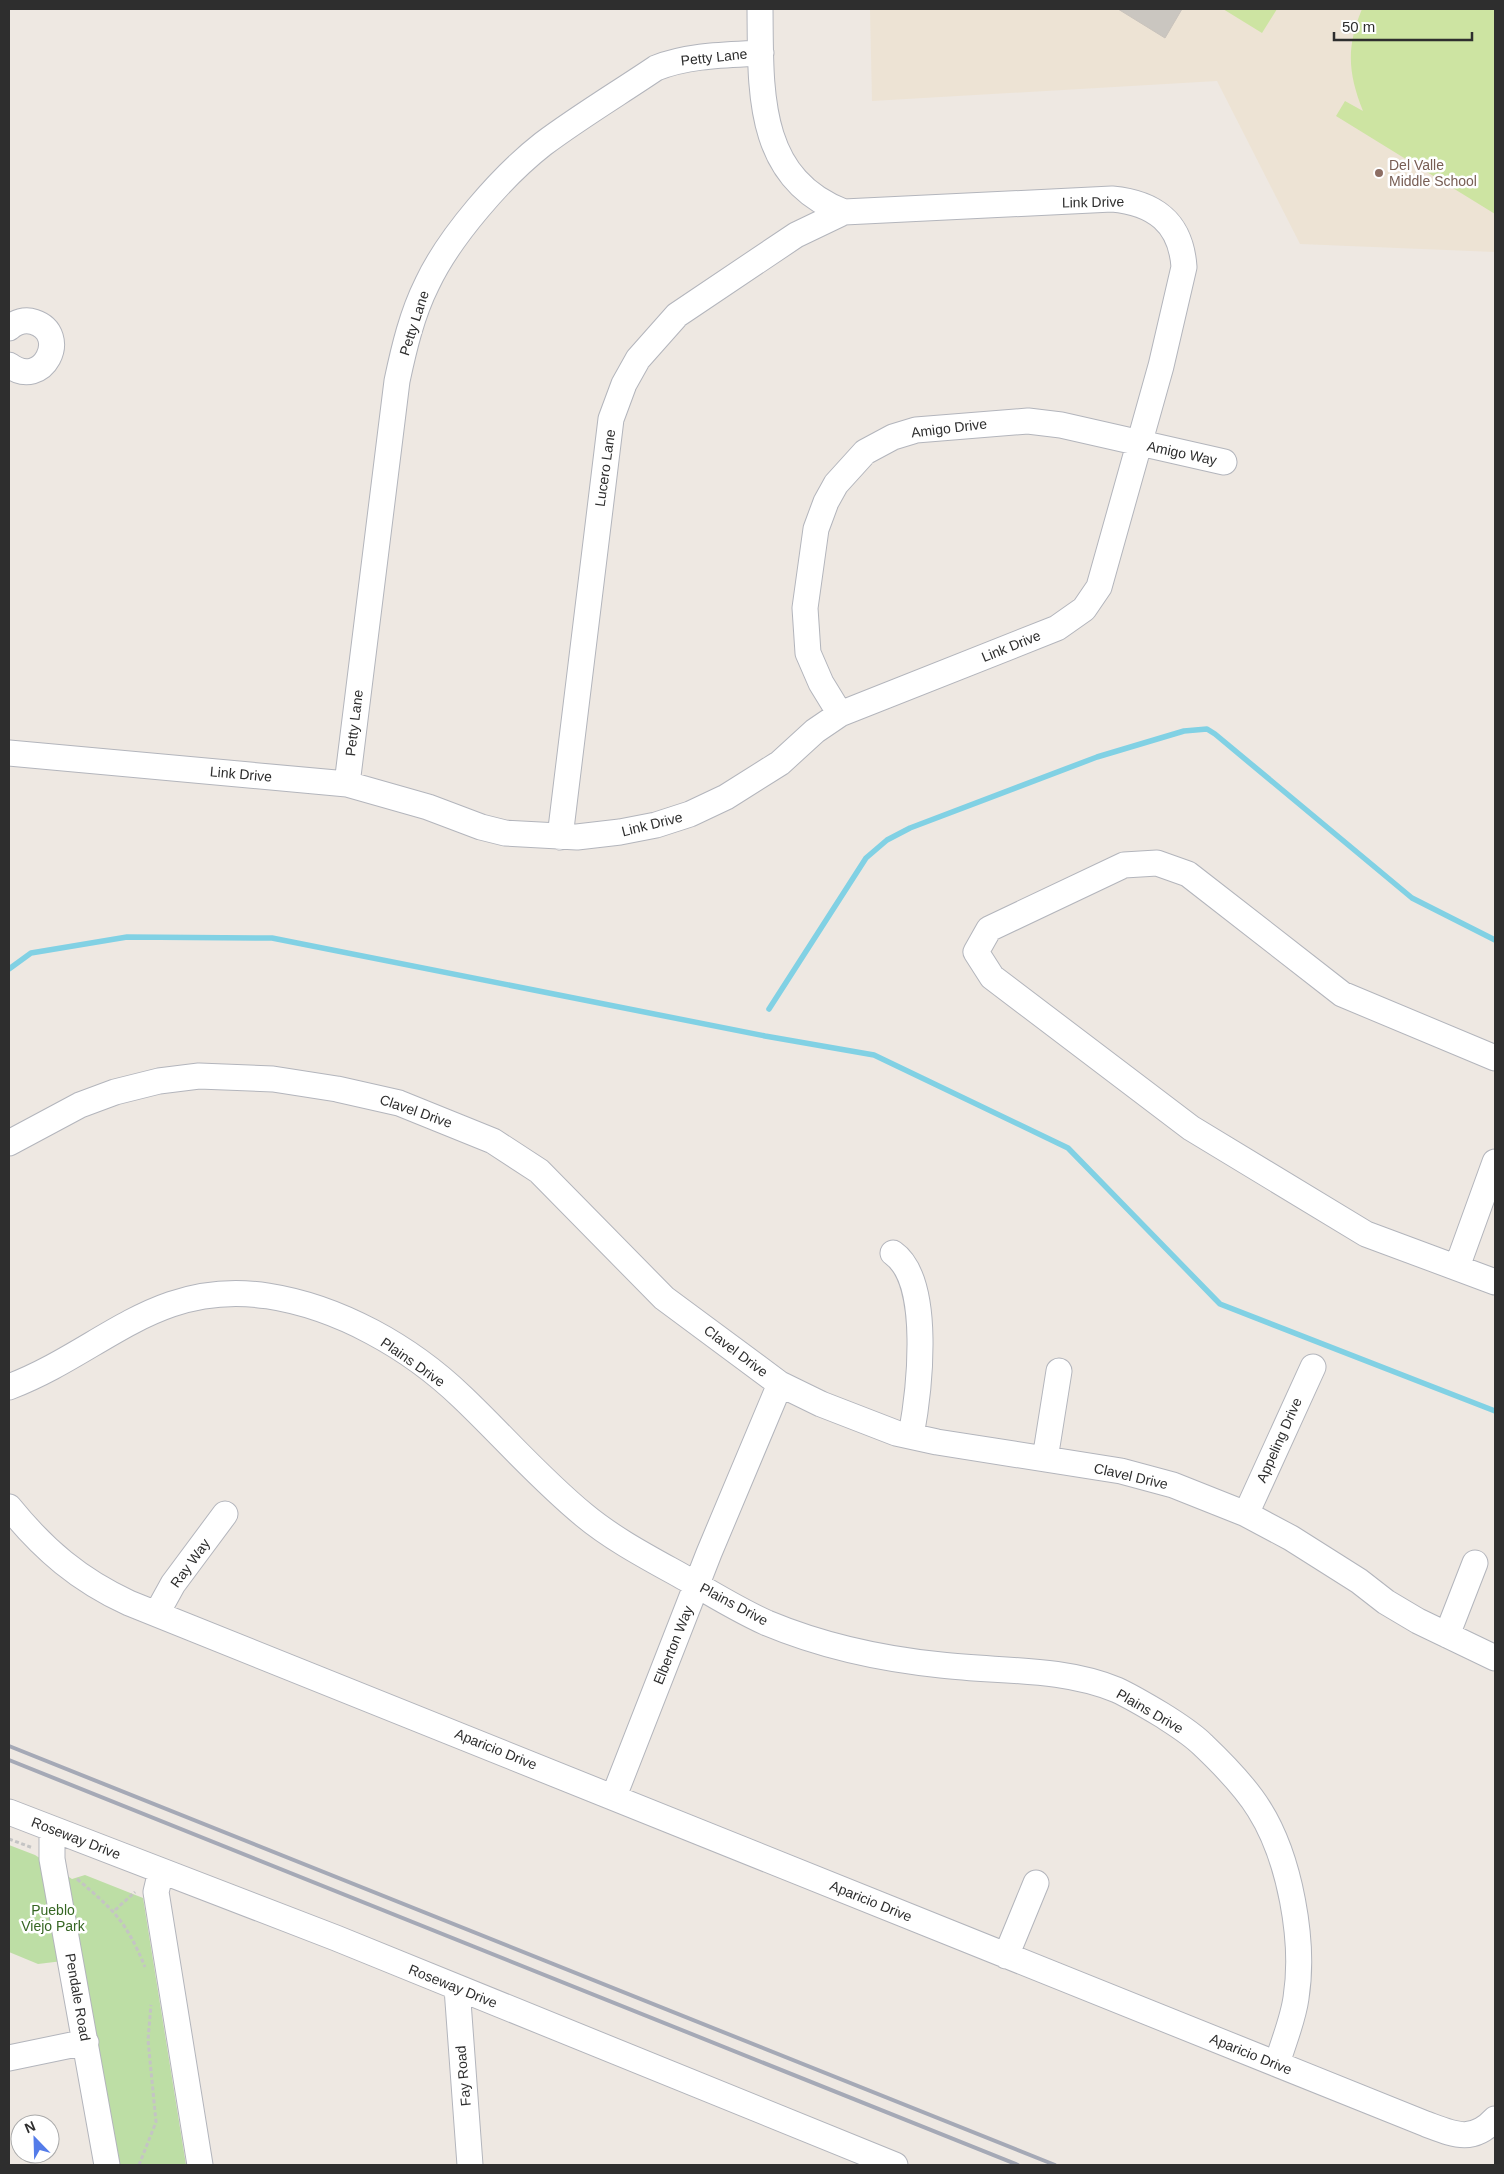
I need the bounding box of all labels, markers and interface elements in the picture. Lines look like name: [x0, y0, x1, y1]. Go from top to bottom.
scale bar: [1334, 10, 1472, 42]
text: 50 m: [1342, 18, 1375, 35]
street label: Petty Lane: [680, 46, 748, 68]
place label: Del Valle Middle School: [1389, 157, 1477, 189]
marker: Del Valle Middle School: [1373, 167, 1385, 179]
street label: Link Drive: [1062, 193, 1124, 211]
street label: Petty Lane: [396, 288, 432, 357]
street label: Amigo Drive: [910, 415, 988, 441]
street label: Lucero Lane: [592, 428, 618, 508]
street label: Amigo Way: [1146, 438, 1218, 468]
street label: Link Drive: [979, 627, 1043, 665]
street label: Petty Lane: [342, 689, 366, 757]
street label: Link Drive: [209, 763, 273, 785]
street label: Link Drive: [620, 809, 684, 839]
street label: Clavel Drive: [378, 1091, 454, 1131]
street label: Clavel Drive: [701, 1322, 771, 1380]
street label: Plains Drive: [378, 1334, 448, 1390]
street label: Appeling Drive: [1253, 1395, 1305, 1485]
street label: Clavel Drive: [1092, 1460, 1170, 1492]
street label: Ray Way: [167, 1536, 213, 1590]
street label: Plains Drive: [697, 1579, 771, 1629]
street label: Elberton Way: [650, 1603, 696, 1687]
street label: Plains Drive: [1114, 1685, 1187, 1737]
street label: Aparicio Drive: [453, 1725, 540, 1773]
street label: Roseway Drive: [29, 1814, 123, 1862]
street label: Aparicio Drive: [828, 1877, 915, 1925]
park label: Pueblo Viejo Park: [21, 1902, 86, 1934]
street label: Pendale Road: [62, 1952, 94, 2042]
street label: Roseway Drive: [406, 1961, 500, 2011]
street label: Aparicio Drive: [1208, 2030, 1295, 2078]
street label: Fay Road: [452, 2045, 474, 2107]
north arrow: [10, 2114, 60, 2164]
text: N: [22, 2118, 38, 2136]

